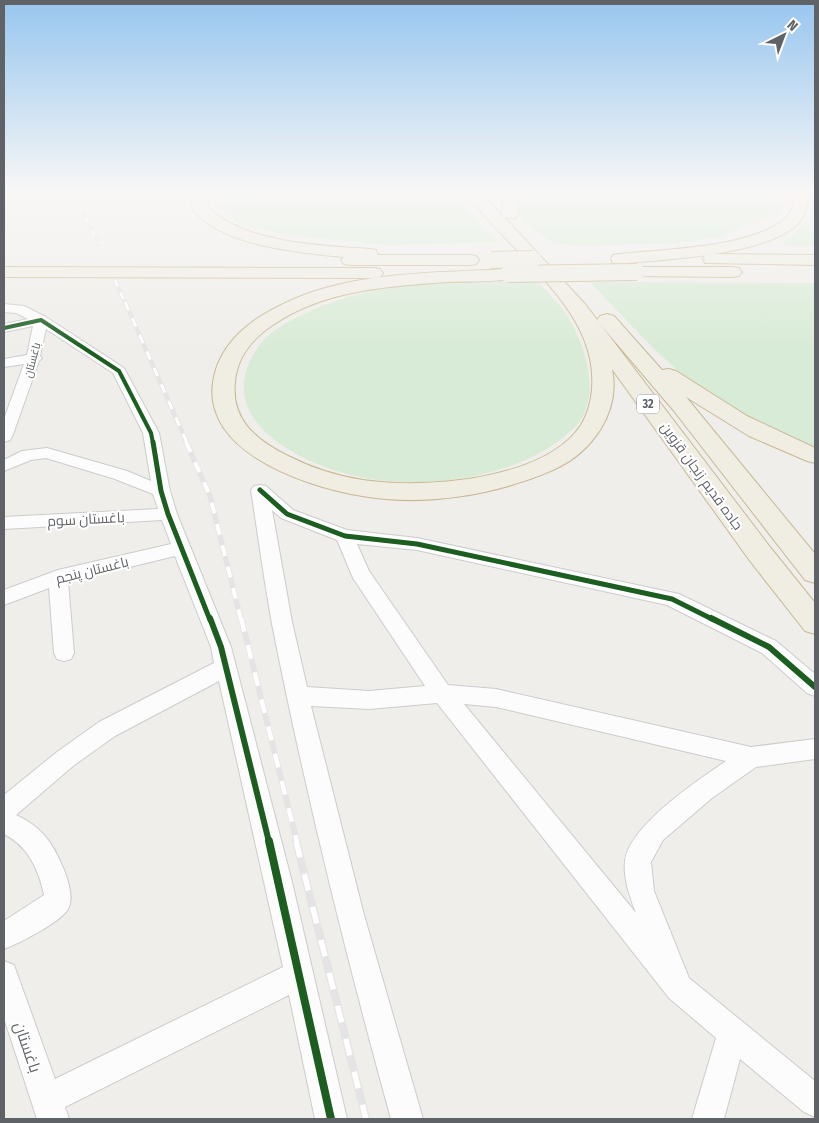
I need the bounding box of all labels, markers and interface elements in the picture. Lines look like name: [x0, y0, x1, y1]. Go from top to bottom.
north arrow: [759, 10, 809, 60]
text: N: [784, 17, 801, 35]
street label: باغستان: [22, 341, 43, 379]
road number: 32: [637, 394, 659, 414]
street label: جاده قدیم زنجان قزوین: [656, 419, 746, 534]
street label: باغستان سوم: [47, 509, 125, 531]
street label: باغستان پنجم: [54, 553, 131, 589]
street label: باغستان: [9, 1019, 45, 1075]

